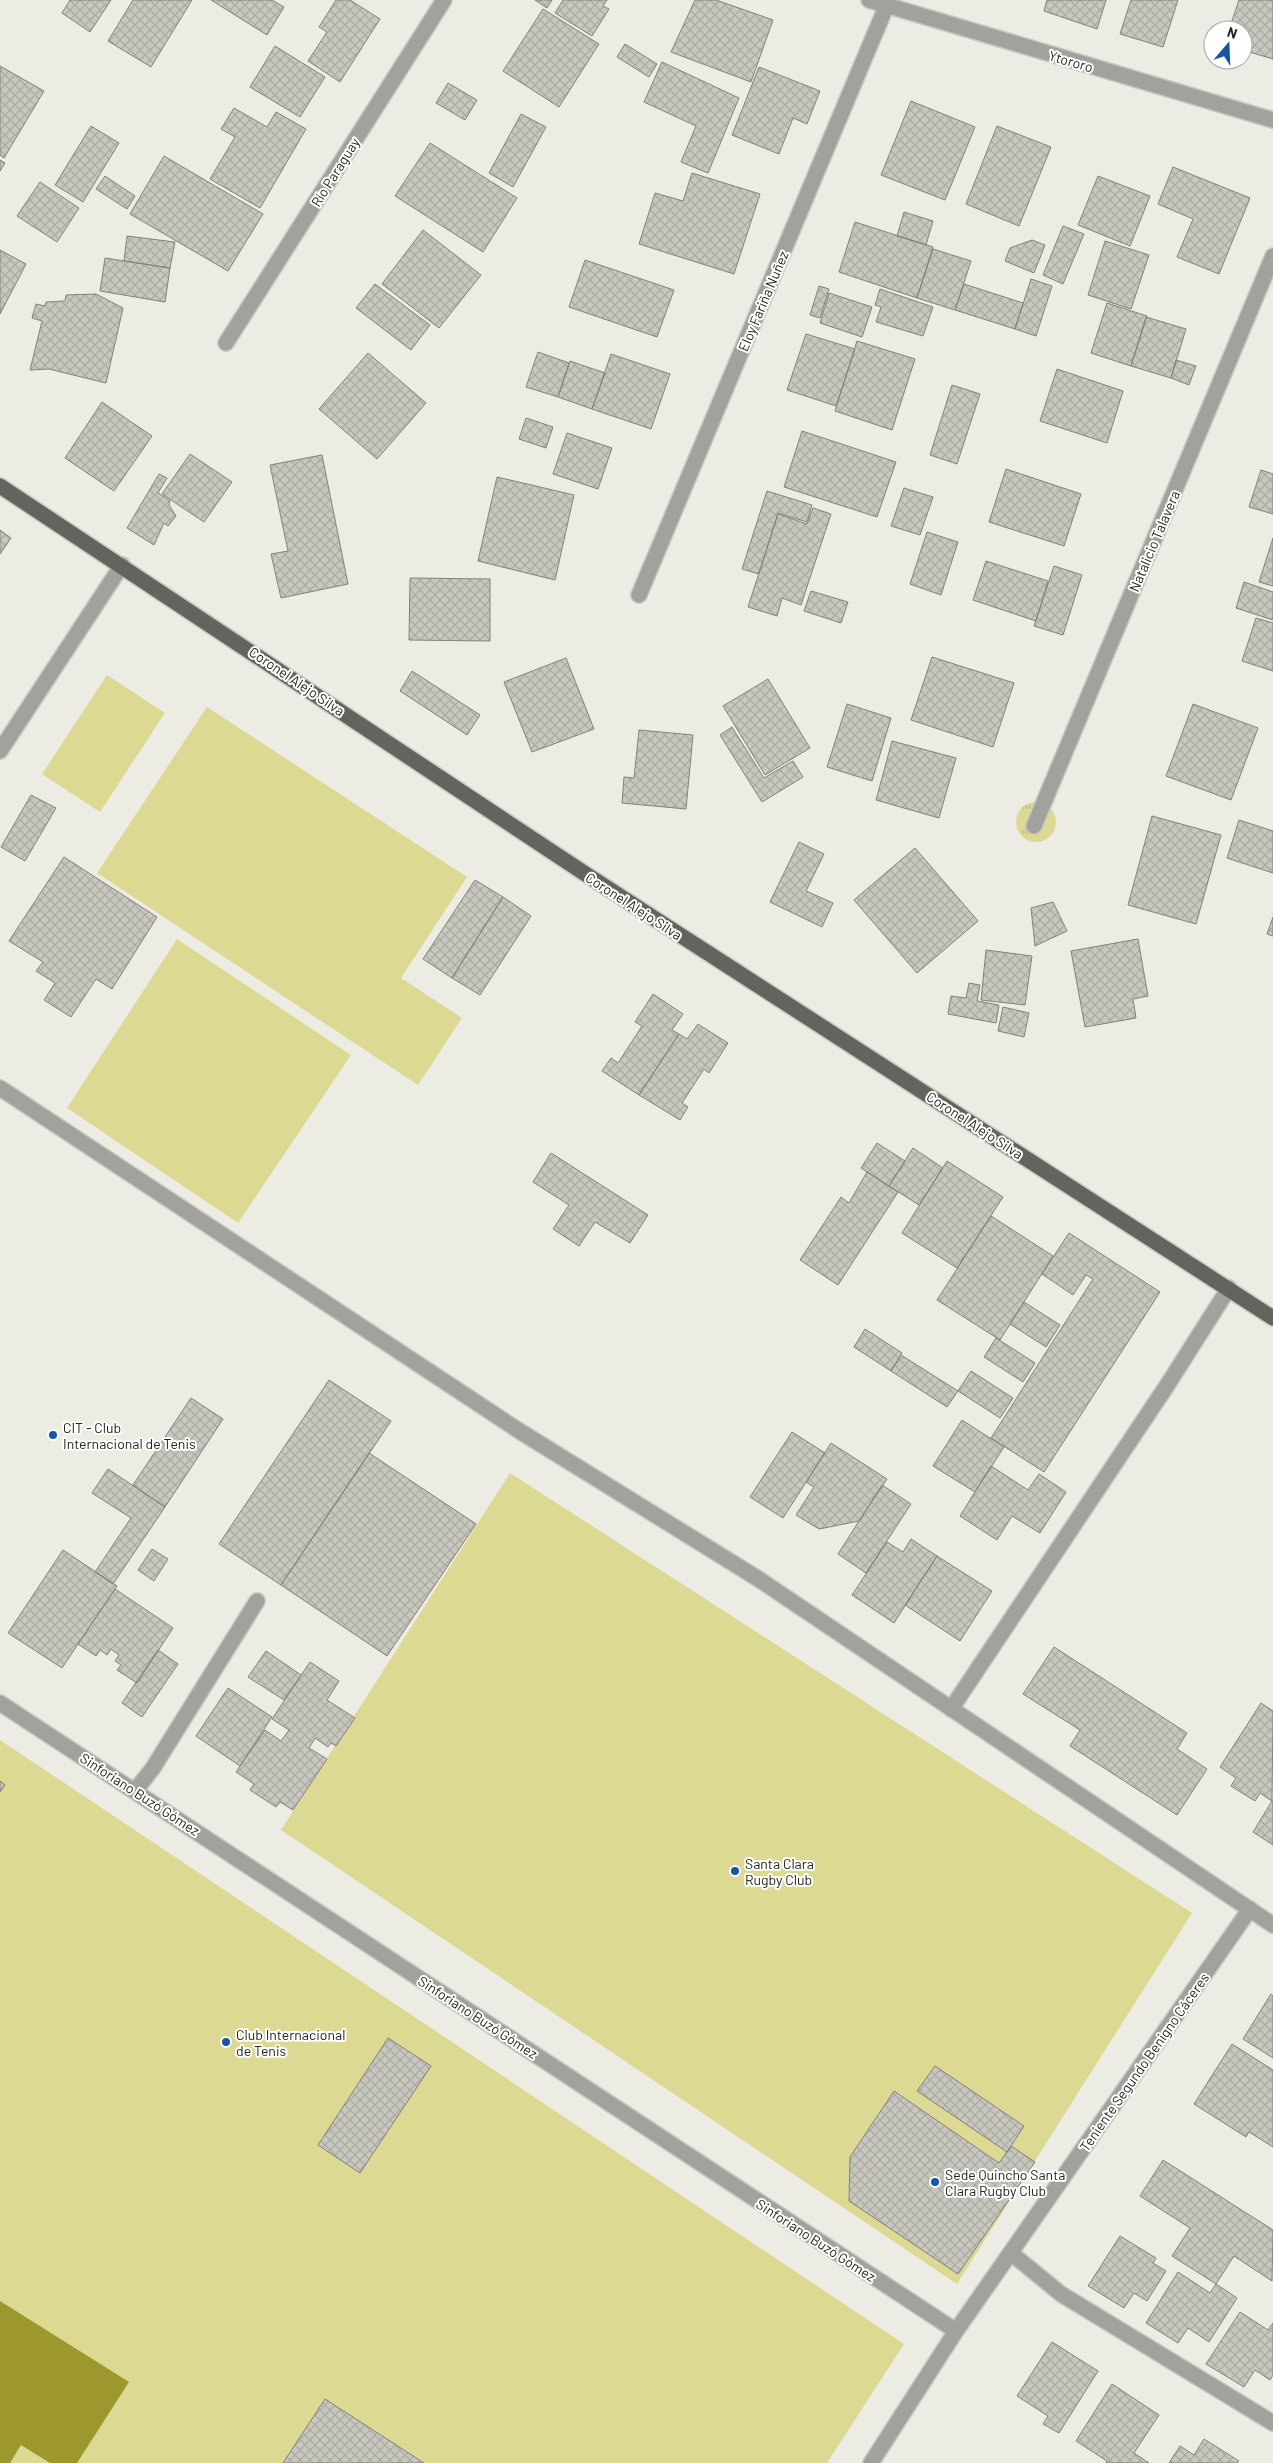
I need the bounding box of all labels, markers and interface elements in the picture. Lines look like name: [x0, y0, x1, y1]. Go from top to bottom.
north arrow: [1203, 20, 1253, 70]
text: N: [1225, 23, 1240, 42]
street label: Ytororo: [1047, 47, 1095, 75]
street label: Río Paraguay: [307, 134, 363, 210]
street label: Eloy Fariña Nuñez: [734, 248, 792, 354]
street label: Natalicio Talavera: [1125, 488, 1183, 594]
street label: Coronel Alejo Silva: [246, 643, 348, 719]
street label: Coronel Alejo Silva: [583, 869, 685, 943]
street label: Coronel Alejo Silva: [924, 1088, 1026, 1162]
place label: CIT - Club Internacional de Tenis: [63, 1419, 196, 1452]
marker: CIT - Club Internacional de Tenis: [47, 1429, 59, 1441]
street label: Sinforiano Buzó Gómez: [77, 1749, 203, 1839]
place label: Santa Clara Rugby Club: [745, 1855, 814, 1888]
marker: Santa Clara Rugby Club: [729, 1865, 741, 1877]
street label: Teniente Segundo Benigno Cáceres: [1076, 1969, 1212, 2154]
street label: Sinforiano Buzó Gómez: [415, 1972, 541, 2062]
place label: Club Internacional de Tenis: [236, 2026, 345, 2059]
marker: Club Internacional de Tenis: [220, 2036, 232, 2048]
place label: Sede Quincho Santa Clara Rugby Club: [945, 2166, 1065, 2199]
marker: Sede Quincho Santa Clara Rugby Club: [929, 2176, 941, 2188]
street label: Sinforiano Buzó Gómez: [753, 2195, 879, 2285]

